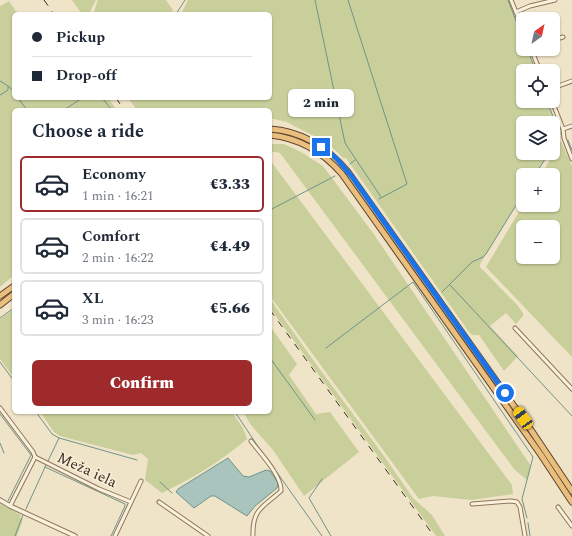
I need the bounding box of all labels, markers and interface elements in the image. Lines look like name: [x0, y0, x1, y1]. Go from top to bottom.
north arrow: [516, 12, 560, 56]
map controls: [516, 12, 560, 264]
text: Pickup: [56, 26, 105, 49]
text: Drop-off: [56, 64, 117, 87]
button: locate: [516, 64, 560, 108]
callout: 2 min: [288, 89, 354, 117]
text: 2 min: [303, 93, 339, 113]
button: layers: [516, 116, 560, 160]
text: Choose a ride: [32, 118, 144, 145]
route end: [312, 138, 330, 156]
text: Economy: [82, 163, 146, 186]
icon: car: [34, 166, 70, 202]
button: +: [516, 168, 560, 212]
text: €3.33: [210, 173, 250, 196]
text: 1 min · 16:21: [82, 186, 154, 206]
button: −: [516, 220, 560, 264]
text: Comfort: [82, 225, 140, 248]
icon: car: [34, 228, 70, 264]
text: €4.49: [210, 235, 250, 258]
text: 2 min · 16:22: [82, 248, 154, 268]
text: XL: [82, 287, 103, 310]
icon: car: [34, 290, 70, 326]
text: €5.66: [210, 297, 250, 320]
text: 3 min · 16:23: [82, 310, 154, 330]
button: Confirm: [32, 360, 252, 406]
route start: [496, 384, 514, 402]
car: [511, 405, 535, 431]
street label: Meža iela: [53, 446, 121, 494]

